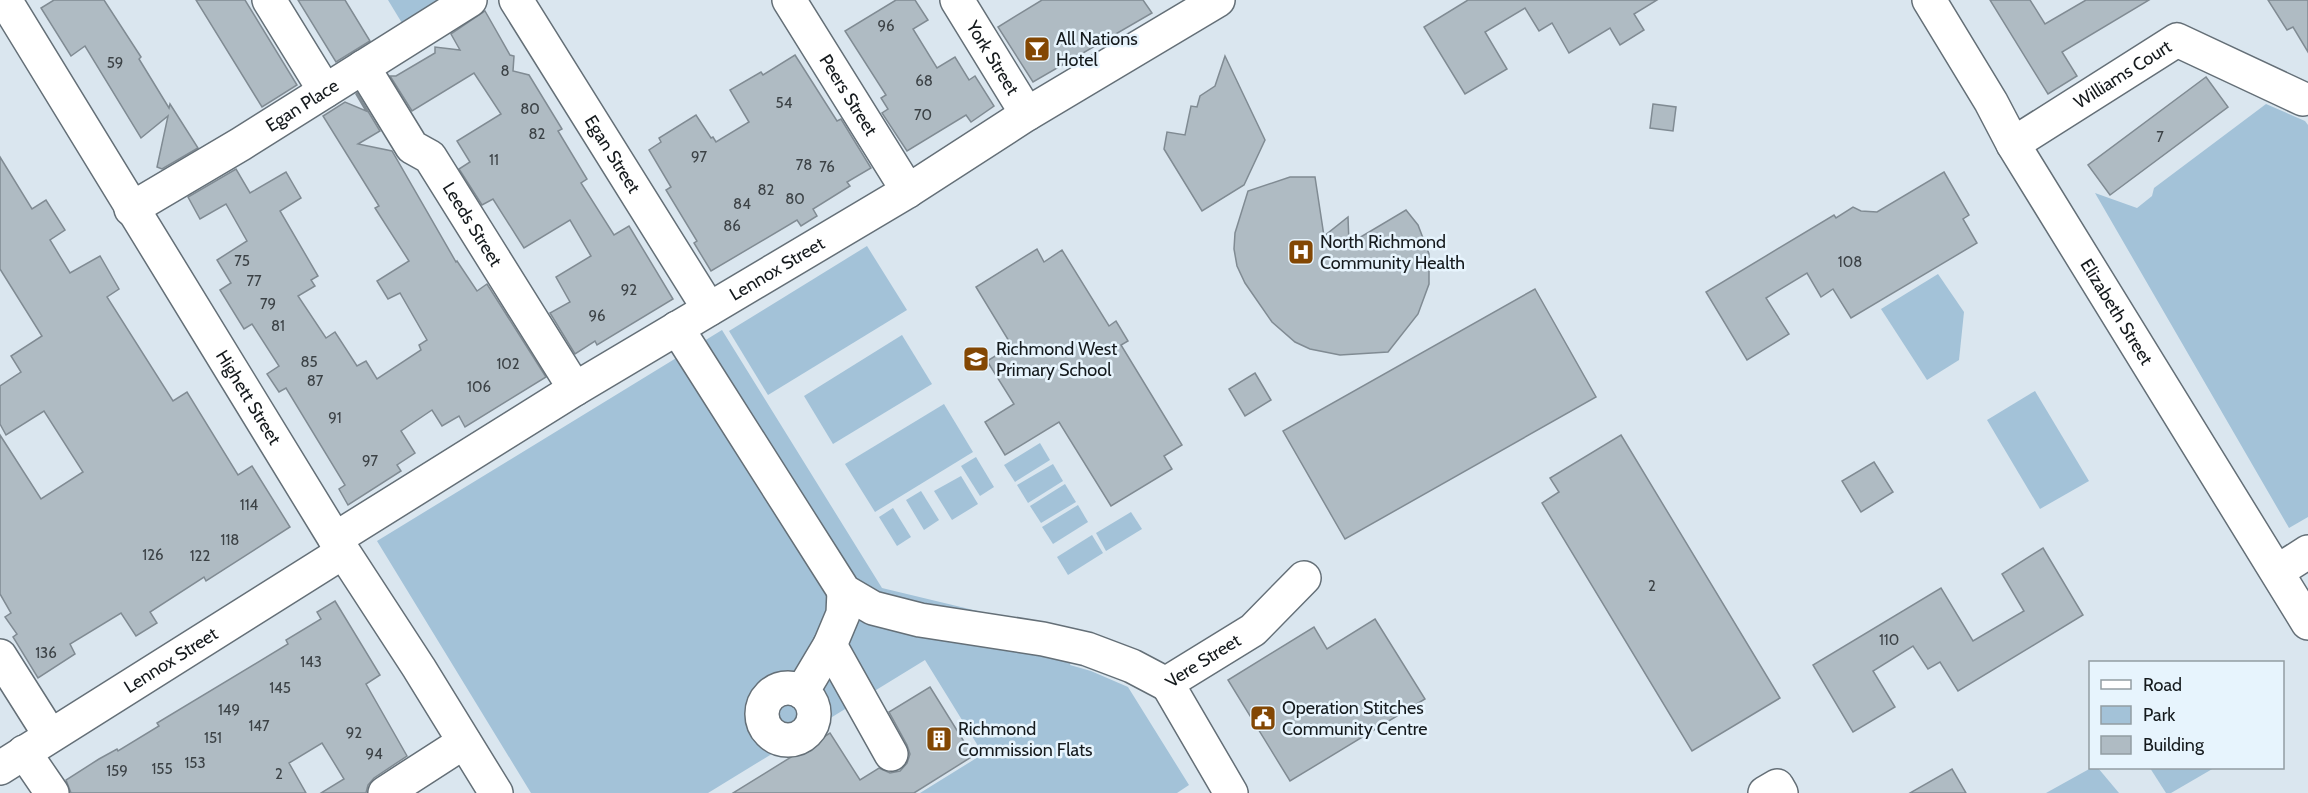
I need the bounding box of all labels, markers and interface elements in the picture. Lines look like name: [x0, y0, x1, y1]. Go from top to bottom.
street label: York Street: [961, 16, 1024, 99]
house number: 96: [877, 17, 895, 35]
place label: All Nations Hotel: [1056, 28, 1138, 71]
bar icon: All Nations Hotel: [1022, 34, 1052, 64]
street label: Williams Court: [2070, 35, 2176, 113]
street label: Peers Street: [815, 50, 882, 140]
house number: 59: [107, 54, 123, 72]
house number: 8: [500, 62, 510, 80]
house number: 68: [915, 72, 933, 90]
street label: Egan Place: [262, 74, 343, 137]
house number: 54: [776, 94, 793, 112]
house number: 80: [520, 100, 540, 118]
house number: 70: [914, 106, 932, 124]
street label: Egan Street: [580, 111, 645, 197]
house number: 82: [529, 125, 546, 143]
house number: 7: [2156, 128, 2164, 146]
house number: 97: [691, 148, 707, 166]
house number: 11: [489, 151, 499, 169]
house number: 78: [796, 156, 812, 174]
house number: 76: [819, 158, 835, 176]
street label: Leeds Street: [438, 178, 507, 271]
house number: 82: [758, 181, 775, 199]
house number: 80: [785, 190, 805, 208]
house number: 84: [733, 195, 751, 213]
house number: 86: [723, 217, 741, 235]
place label: North Richmond Community Health: [1320, 231, 1465, 274]
street label: Lennox Street: [726, 232, 828, 306]
hospital icon: North Richmond Community Health: [1286, 237, 1316, 267]
house number: 75: [234, 252, 250, 270]
house number: 108: [1838, 253, 1862, 271]
street label: Elizabeth Street: [2075, 255, 2157, 369]
house number: 77: [246, 272, 262, 290]
house number: 92: [621, 281, 637, 299]
house number: 79: [260, 295, 276, 313]
house number: 96: [588, 307, 606, 325]
house number: 81: [271, 317, 285, 335]
place label: Richmond West Primary School: [996, 338, 1117, 381]
school or university icon: Richmond West Primary School: [961, 344, 991, 374]
street label: Highett Street: [211, 346, 286, 449]
house number: 85: [300, 353, 318, 371]
house number: 102: [496, 355, 520, 373]
house number: 87: [307, 372, 324, 390]
house number: 106: [467, 378, 491, 396]
house number: 91: [328, 409, 342, 427]
house number: 97: [362, 452, 378, 470]
house number: 114: [240, 496, 259, 514]
house number: 118: [221, 531, 239, 549]
house number: 126: [142, 546, 164, 564]
house number: 122: [190, 547, 210, 565]
house number: 2: [1648, 577, 1656, 595]
street label: Lennox Street: [120, 623, 222, 698]
street label: Vere Street: [1161, 629, 1245, 692]
house number: 110: [1879, 631, 1899, 649]
house number: 136: [35, 644, 57, 662]
house number: 143: [300, 653, 322, 671]
legend: [2089, 661, 2284, 769]
text: Road: [2143, 674, 2182, 696]
house number: 145: [269, 679, 291, 697]
place label: Operation Stitches Community Centre: [1282, 697, 1428, 740]
house number: 149: [218, 701, 240, 719]
public building icon: Operation Stitches Community Centre: [1248, 703, 1278, 733]
text: Park: [2143, 704, 2176, 726]
house number: 147: [248, 717, 270, 735]
place label: Richmond Commission Flats: [958, 718, 1093, 761]
house number: 92: [346, 724, 362, 742]
building icon: Richmond Commission Flats: [924, 724, 954, 754]
house number: 151: [204, 729, 222, 747]
text: Building: [2143, 734, 2205, 756]
house number: 94: [365, 745, 383, 763]
house number: 153: [184, 754, 206, 772]
house number: 155: [151, 760, 173, 778]
house number: 159: [106, 762, 128, 780]
house number: 2: [275, 765, 283, 783]

